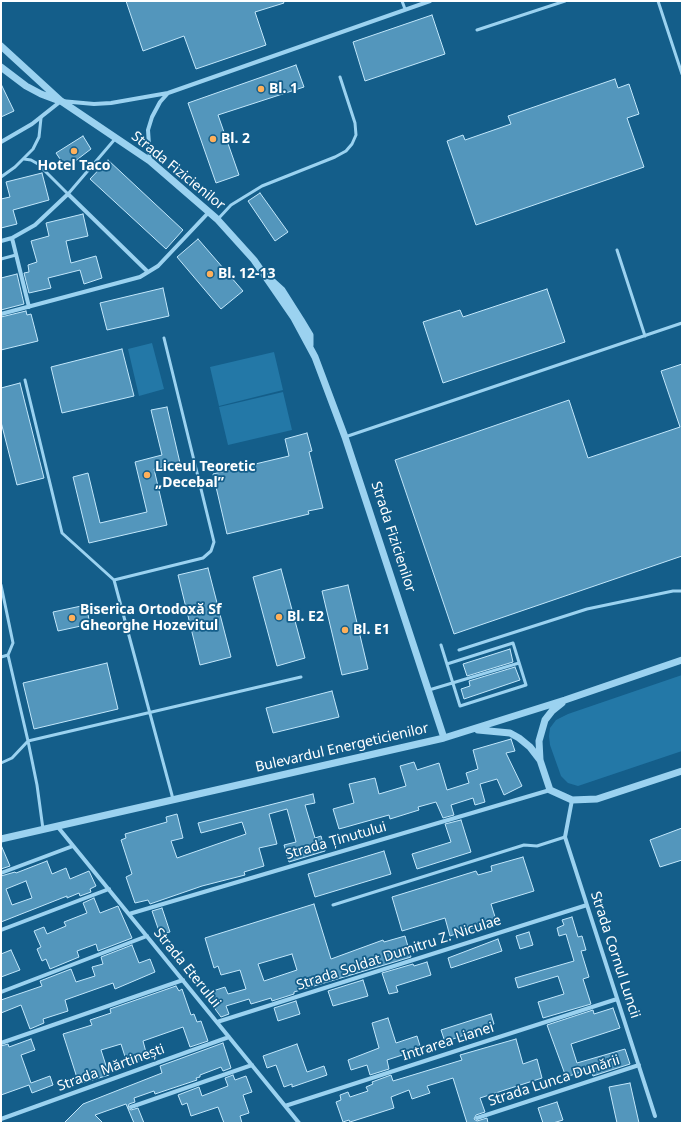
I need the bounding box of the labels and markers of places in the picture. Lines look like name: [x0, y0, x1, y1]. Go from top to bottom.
place label: Bl. 1: [269, 81, 298, 97]
marker: Bl. 1: [256, 84, 266, 94]
place label: Bl. 2: [221, 131, 250, 147]
marker: Bl. 2: [208, 134, 218, 144]
marker: Hotel Taco: [69, 146, 79, 156]
place label: Hotel Taco: [37, 158, 111, 174]
place label: Bl. 12-13: [218, 266, 276, 282]
marker: Bl. 12-13: [205, 269, 215, 279]
place label: Liceul Teoretic „Decebal”: [155, 459, 256, 492]
marker: Liceul Teoretic „Decebal”: [142, 470, 152, 480]
place label: Biserica Ortodoxă Sf Gheorghe Hozevitul: [80, 602, 221, 634]
place label: Bl. E2: [287, 609, 324, 625]
marker: Bl. E2: [274, 612, 284, 622]
marker: Biserica Ortodoxă Sf Gheorghe Hozevitul: [67, 613, 77, 623]
place label: Bl. E1: [353, 622, 390, 638]
marker: Bl. E1: [340, 625, 350, 635]

